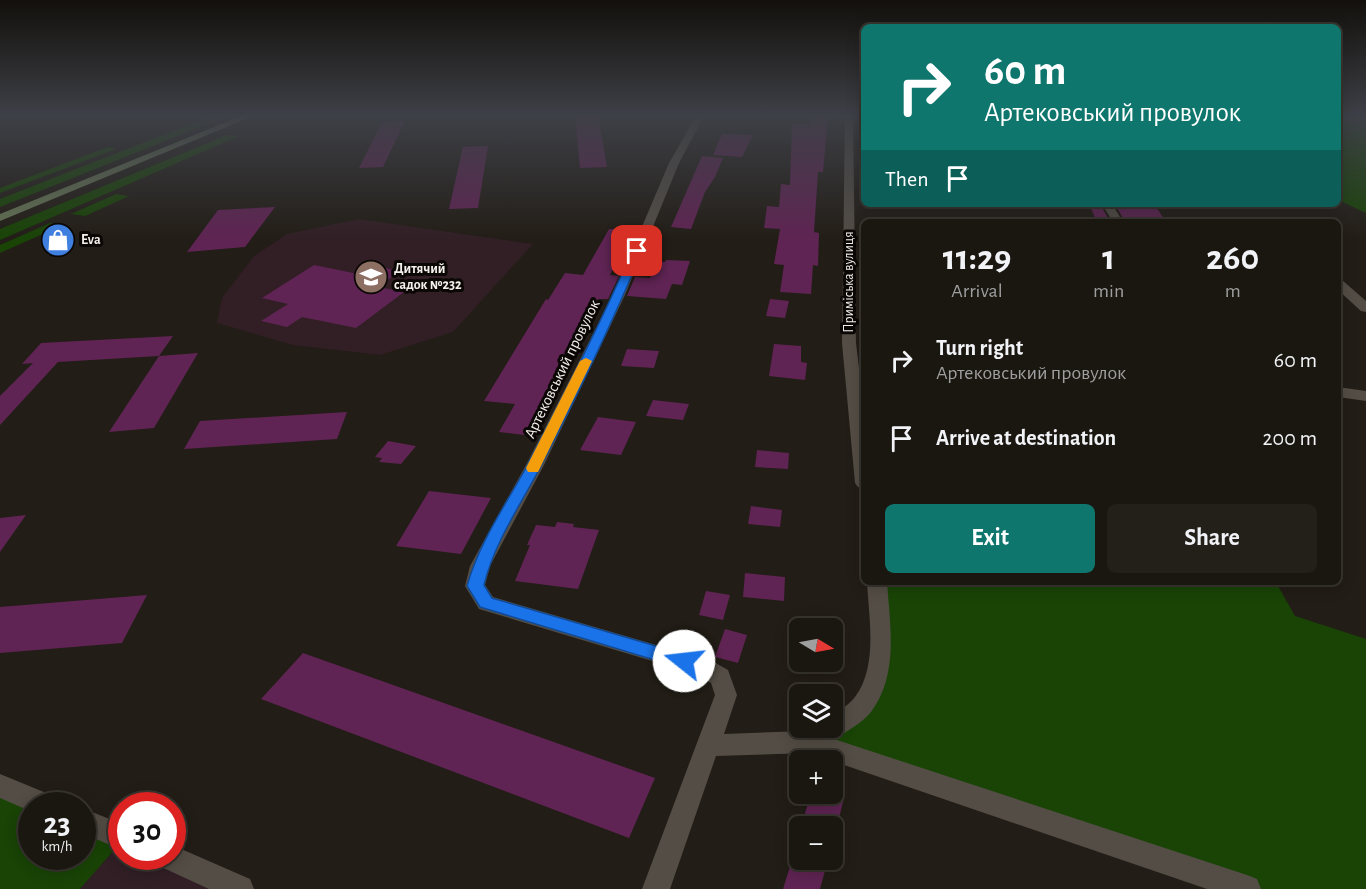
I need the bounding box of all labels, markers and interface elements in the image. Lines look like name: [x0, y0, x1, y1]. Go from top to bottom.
icon: right: [885, 48, 963, 126]
text: 60 m: [984, 50, 1066, 92]
text: Артековський провулок: [984, 99, 1241, 126]
icon: arrive: [941, 162, 974, 195]
text: Then: [885, 168, 929, 190]
shop icon: Eva: [40, 222, 76, 258]
pin: [611, 225, 662, 276]
street label: Приміська вулиця: [842, 231, 856, 333]
place label: Eva: [81, 233, 101, 247]
icon: arrive: [620, 234, 653, 267]
text: 11:29: [943, 240, 1011, 276]
text: 1: [1102, 240, 1115, 276]
text: 260: [1206, 240, 1259, 276]
school or university icon: Дитячий садок №232: [353, 259, 389, 295]
place label: Дитячий садок №232: [394, 262, 462, 292]
text: Arrival: [951, 281, 1003, 301]
text: min: [1093, 281, 1124, 301]
text: m: [1225, 281, 1241, 301]
street label: Артековський провулок: [521, 296, 604, 441]
text: Turn right: [936, 337, 1023, 359]
icon: right: [885, 344, 918, 377]
text: 60 m: [1274, 349, 1317, 371]
text: Артековський провулок: [936, 363, 1126, 383]
icon: arrive: [885, 422, 918, 455]
text: Arrive at destination: [936, 427, 1116, 449]
text: 200 m: [1263, 427, 1317, 449]
button: Exit: [885, 504, 1095, 573]
button: Share: [1107, 504, 1317, 573]
north arrow: [789, 618, 843, 672]
map controls: [789, 618, 843, 870]
position arrow: [652, 629, 716, 693]
button: layers: [789, 684, 843, 738]
button: +: [789, 750, 843, 804]
speed limit sign: 30: [108, 792, 186, 870]
text: 23: [43, 809, 71, 839]
button: −: [789, 816, 843, 870]
text: km/h: [42, 839, 72, 854]

